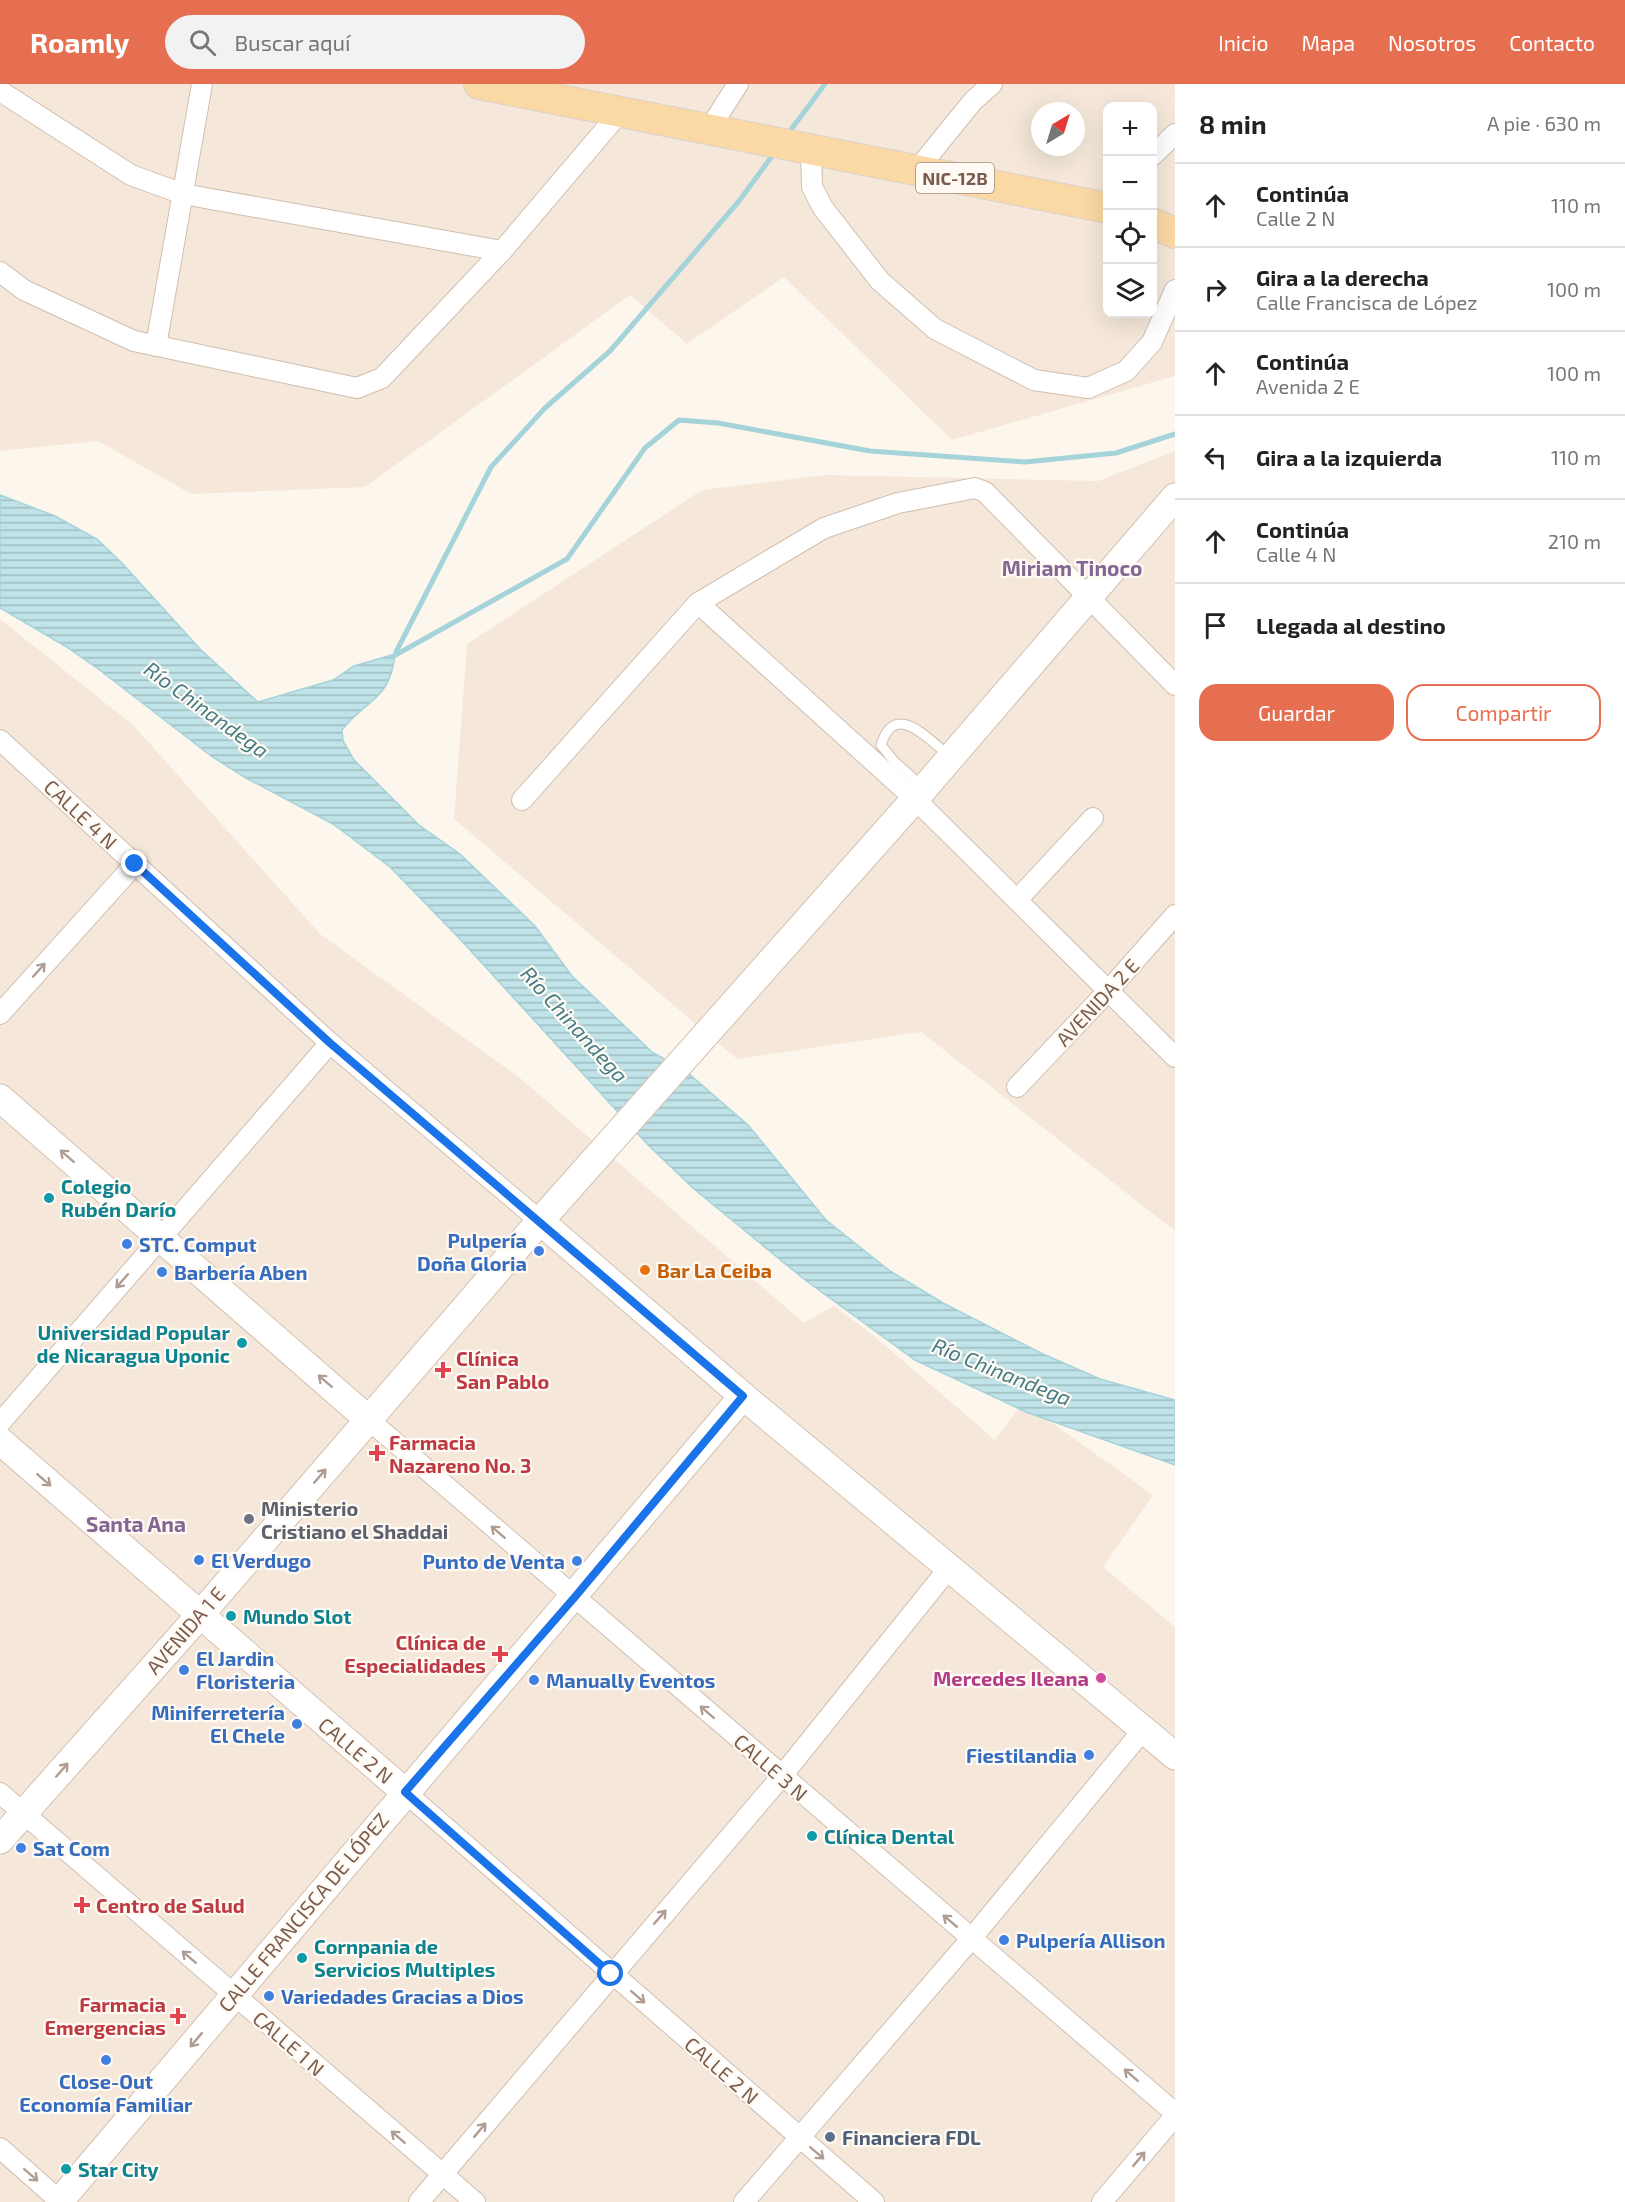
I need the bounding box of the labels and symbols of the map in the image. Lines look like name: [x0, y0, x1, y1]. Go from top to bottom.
north arrow: [1031, 102, 1085, 156]
road number: NIC-12B: [916, 163, 994, 193]
district label: Miriam Tinoco: [1002, 555, 1142, 580]
water label: Río Chinandega: [140, 656, 274, 762]
street label: CALLE 4 N: [40, 774, 122, 854]
route end: [121, 850, 147, 876]
street label: AVENIDA 2 E: [1050, 953, 1144, 1051]
water label: Río Chinandega: [516, 961, 634, 1087]
one-way arrow: [32, 963, 46, 978]
one-way arrow: [60, 1149, 75, 1163]
place label: Colegio Rubén Darío: [61, 1174, 176, 1221]
marker: Colegio Rubén Darío: [42, 1191, 56, 1205]
place label: Pulpería Doña Gloria: [417, 1228, 527, 1275]
place label: STC. Comput: [139, 1232, 257, 1256]
marker: STC. Comput: [120, 1237, 134, 1251]
marker: Pulpería Doña Gloria: [532, 1244, 546, 1258]
place label: Bar La Ceiba: [657, 1258, 772, 1282]
place label: Barbería Aben: [174, 1260, 307, 1284]
marker: Bar La Ceiba: [638, 1263, 652, 1277]
marker: Barbería Aben: [155, 1265, 169, 1279]
one-way arrow: [116, 1273, 129, 1289]
place label: Universidad Popular de Nicaragua Uponic: [37, 1320, 230, 1367]
water label: Río Chinandega: [929, 1332, 1075, 1410]
marker: Universidad Popular de Nicaragua Uponic: [235, 1336, 249, 1350]
place label: Clínica San Pablo: [456, 1346, 549, 1393]
marker: Clínica San Pablo: [434, 1361, 452, 1379]
one-way arrow: [318, 1374, 333, 1388]
place label: Farmacia Nazareno No. 3: [389, 1430, 531, 1477]
marker: Farmacia Nazareno No. 3: [370, 1446, 384, 1460]
one-way arrow: [313, 1469, 327, 1484]
one-way arrow: [36, 1473, 52, 1486]
place label: Ministerio Cristiano el Shaddai: [261, 1496, 448, 1543]
district label: Santa Ana: [86, 1511, 186, 1536]
marker: Ministerio Cristiano el Shaddai: [242, 1512, 256, 1526]
one-way arrow: [491, 1525, 506, 1539]
place label: El Verdugo: [211, 1548, 311, 1572]
place label: Punto de Venta: [422, 1549, 565, 1573]
marker: El Verdugo: [192, 1553, 206, 1567]
marker: Punto de Venta: [570, 1554, 584, 1568]
street label: AVENIDA 1 E: [141, 1581, 229, 1679]
place label: Mundo Slot: [243, 1604, 351, 1628]
marker: Mundo Slot: [224, 1609, 238, 1623]
place label: Clínica de Especialidades: [344, 1630, 486, 1677]
marker: Clínica de Especialidades: [491, 1645, 509, 1663]
place label: El Jardin Floristeria: [196, 1646, 295, 1693]
marker: El Jardin Floristeria: [177, 1663, 191, 1677]
place label: Mercedes Ileana: [933, 1666, 1089, 1690]
place label: Manually Eventos: [546, 1668, 715, 1693]
marker: Mercedes Ileana: [1094, 1671, 1108, 1685]
marker: Manually Eventos: [527, 1673, 541, 1687]
place label: Miniferretería El Chele: [151, 1700, 285, 1747]
one-way arrow: [699, 1705, 714, 1719]
street label: CALLE 2 N: [314, 1712, 398, 1788]
marker: Miniferretería El Chele: [290, 1717, 304, 1731]
street label: CALLE 3 N: [729, 1729, 813, 1805]
place label: Fiestilandia: [966, 1743, 1077, 1767]
marker: Fiestilandia: [1082, 1748, 1096, 1762]
one-way arrow: [55, 1763, 69, 1778]
street label: CALLE FRANCISCA DE LÓPEZ: [213, 1808, 393, 2016]
place label: Clínica Dental: [824, 1824, 955, 1848]
marker: Clínica Dental: [805, 1829, 819, 1843]
place label: Sat Com: [33, 1836, 110, 1860]
marker: Sat Com: [14, 1841, 28, 1855]
place label: Centro de Salud: [96, 1893, 245, 1917]
marker: Centro de Salud: [73, 1896, 91, 1914]
one-way arrow: [653, 1910, 667, 1925]
one-way arrow: [943, 1914, 958, 1928]
place label: Pulpería Allison: [1016, 1928, 1166, 1952]
marker: Pulpería Allison: [997, 1933, 1011, 1947]
place label: Cornpania de Servicios Multiples: [314, 1934, 495, 1981]
one-way arrow: [182, 1950, 197, 1964]
marker: Cornpania de Servicios Multiples: [295, 1951, 309, 1965]
route start: [597, 1960, 623, 1986]
place label: Variedades Gracias a Dios: [281, 1984, 524, 2008]
marker: Variedades Gracias a Dios: [262, 1989, 276, 2003]
one-way arrow: [630, 1990, 645, 2004]
place label: Farmacia Emergencias: [45, 1992, 166, 2039]
street label: CALLE 1 N: [248, 2006, 330, 2080]
marker: Farmacia Emergencias: [171, 2009, 185, 2023]
street label: CALLE 2 N: [680, 2031, 764, 2109]
one-way arrow: [189, 2032, 202, 2048]
marker: Close-Out Economía Familiar: [99, 2053, 113, 2067]
one-way arrow: [1124, 2068, 1139, 2082]
place label: Close-Out Economía Familiar: [19, 2069, 193, 2116]
one-way arrow: [474, 2122, 487, 2138]
place label: Financiera FDL: [842, 2125, 981, 2149]
one-way arrow: [391, 2130, 406, 2144]
marker: Financiera FDL: [823, 2130, 837, 2144]
one-way arrow: [809, 2146, 824, 2160]
one-way arrow: [1132, 2151, 1145, 2167]
place label: Star City: [78, 2157, 159, 2182]
marker: Star City: [59, 2162, 73, 2176]
one-way arrow: [23, 2168, 38, 2182]

